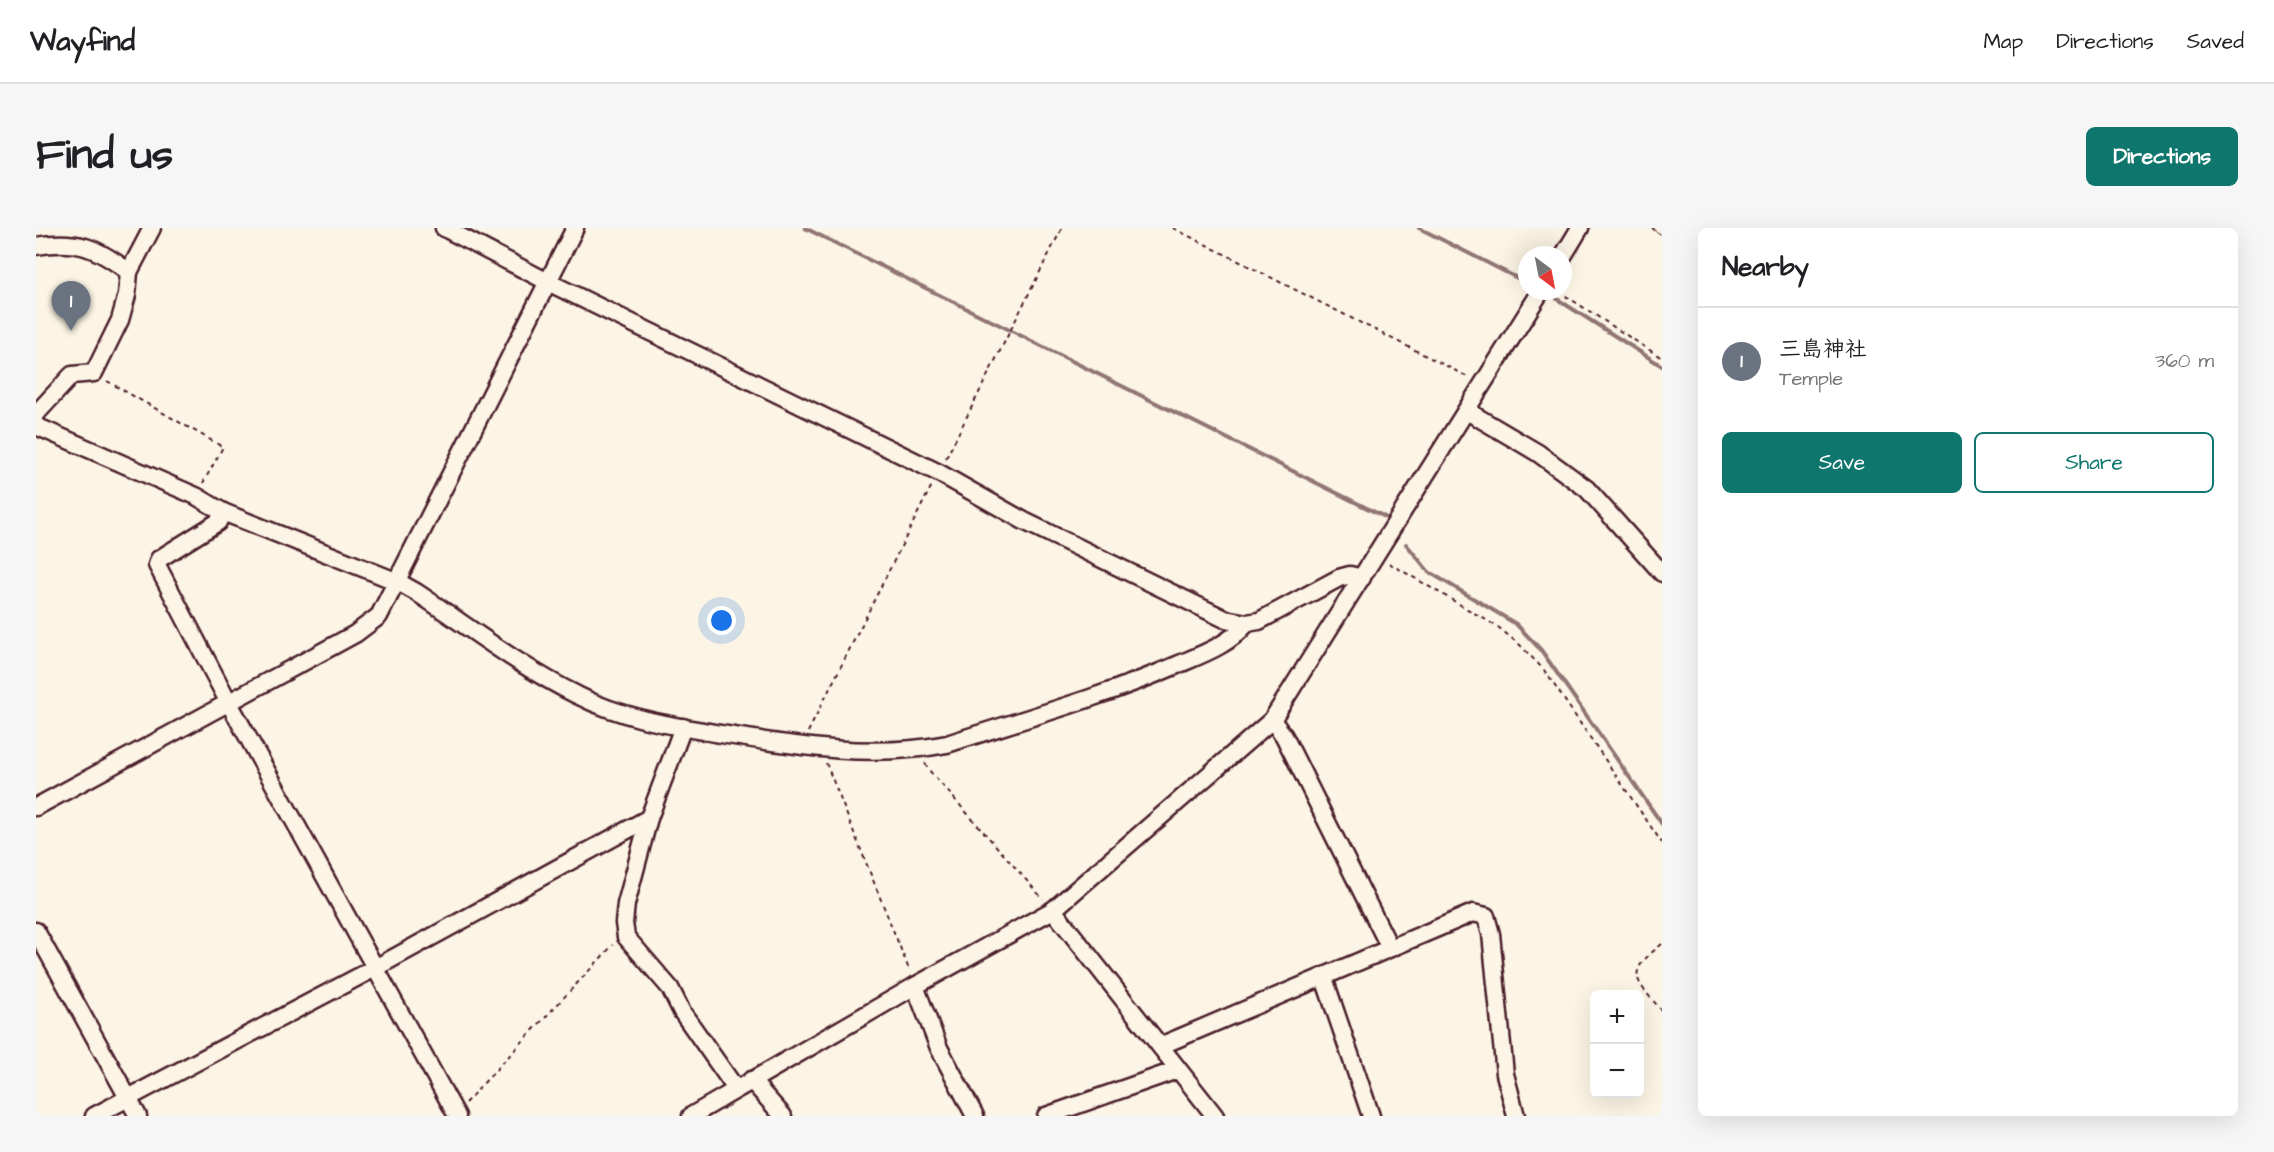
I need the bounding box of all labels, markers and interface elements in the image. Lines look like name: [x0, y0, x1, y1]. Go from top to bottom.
text: Wayfind: [30, 22, 135, 61]
text: Map: [1983, 27, 2023, 56]
text: Directions: [2056, 27, 2154, 56]
text: Saved: [2187, 27, 2244, 56]
text: Find us: [36, 127, 173, 185]
button: Directions: [2086, 127, 2238, 186]
north arrow: [1518, 246, 1572, 300]
text: Nearby: [1722, 249, 1809, 285]
pin: 1: [51, 282, 90, 331]
text: 三島神社: [1779, 334, 1867, 365]
text: 1: [1740, 347, 1743, 375]
text: 360 m: [2155, 347, 2214, 375]
text: Temple: [1779, 365, 1843, 393]
button: Save: [1722, 432, 1962, 493]
button: Share: [1974, 432, 2214, 493]
your location: [707, 606, 736, 635]
map controls: [1590, 990, 1644, 1098]
button: +: [1590, 990, 1644, 1044]
button: −: [1590, 1044, 1644, 1098]

